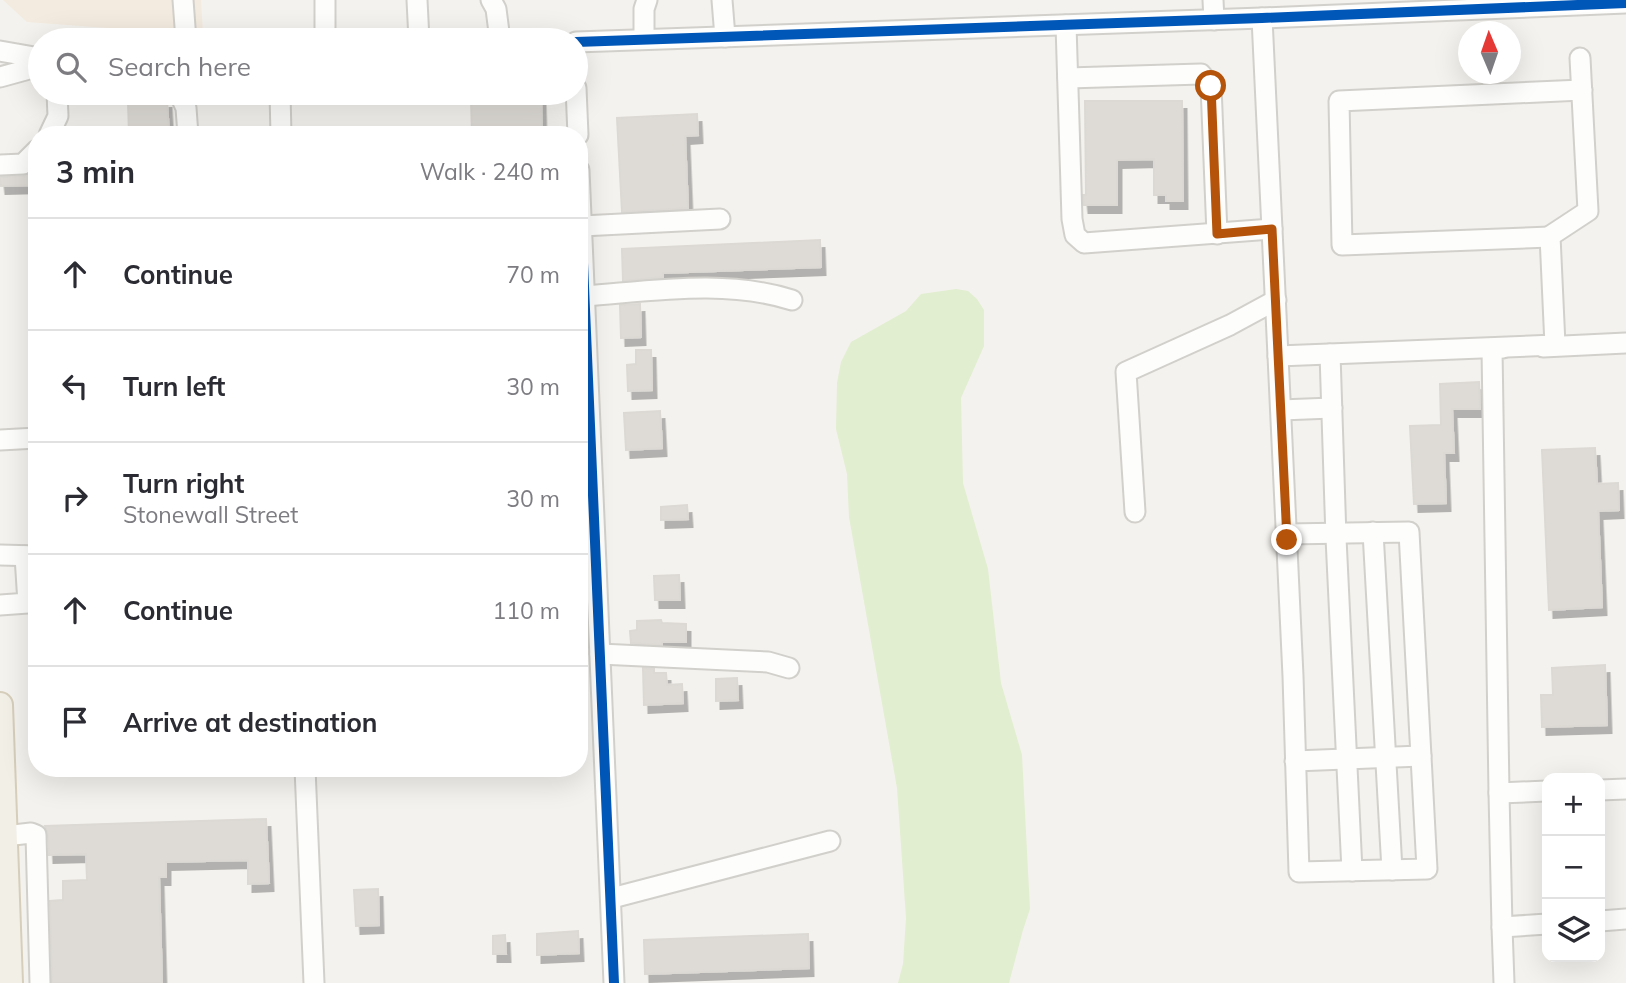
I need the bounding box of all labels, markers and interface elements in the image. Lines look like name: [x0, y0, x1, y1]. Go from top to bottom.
north arrow: [1458, 21, 1521, 84]
search box: [28, 28, 588, 105]
icon: search: [52, 48, 90, 86]
text: Search here: [108, 50, 251, 83]
route start: [1195, 70, 1226, 101]
text: 3 min: [56, 153, 135, 191]
text: Walk · 240 m: [420, 157, 560, 186]
icon: ahead: [56, 255, 94, 293]
text: Continue: [123, 258, 233, 291]
text: 70 m: [506, 260, 560, 289]
icon: left: [56, 367, 94, 405]
text: Turn left: [123, 370, 225, 403]
text: 30 m: [506, 372, 560, 401]
text: Turn right: [123, 467, 244, 500]
icon: right: [56, 479, 94, 517]
text: 30 m: [506, 484, 560, 513]
text: Stonewall Street: [123, 500, 298, 529]
route end: [1271, 524, 1302, 555]
icon: ahead: [56, 591, 94, 629]
text: Continue: [123, 594, 233, 627]
text: 110 m: [492, 596, 560, 625]
icon: arrive: [56, 703, 94, 741]
text: Arrive at destination: [123, 706, 378, 739]
map controls: [1542, 773, 1605, 962]
button: +: [1542, 773, 1605, 836]
button: −: [1542, 836, 1605, 899]
button: layers: [1542, 899, 1605, 962]

